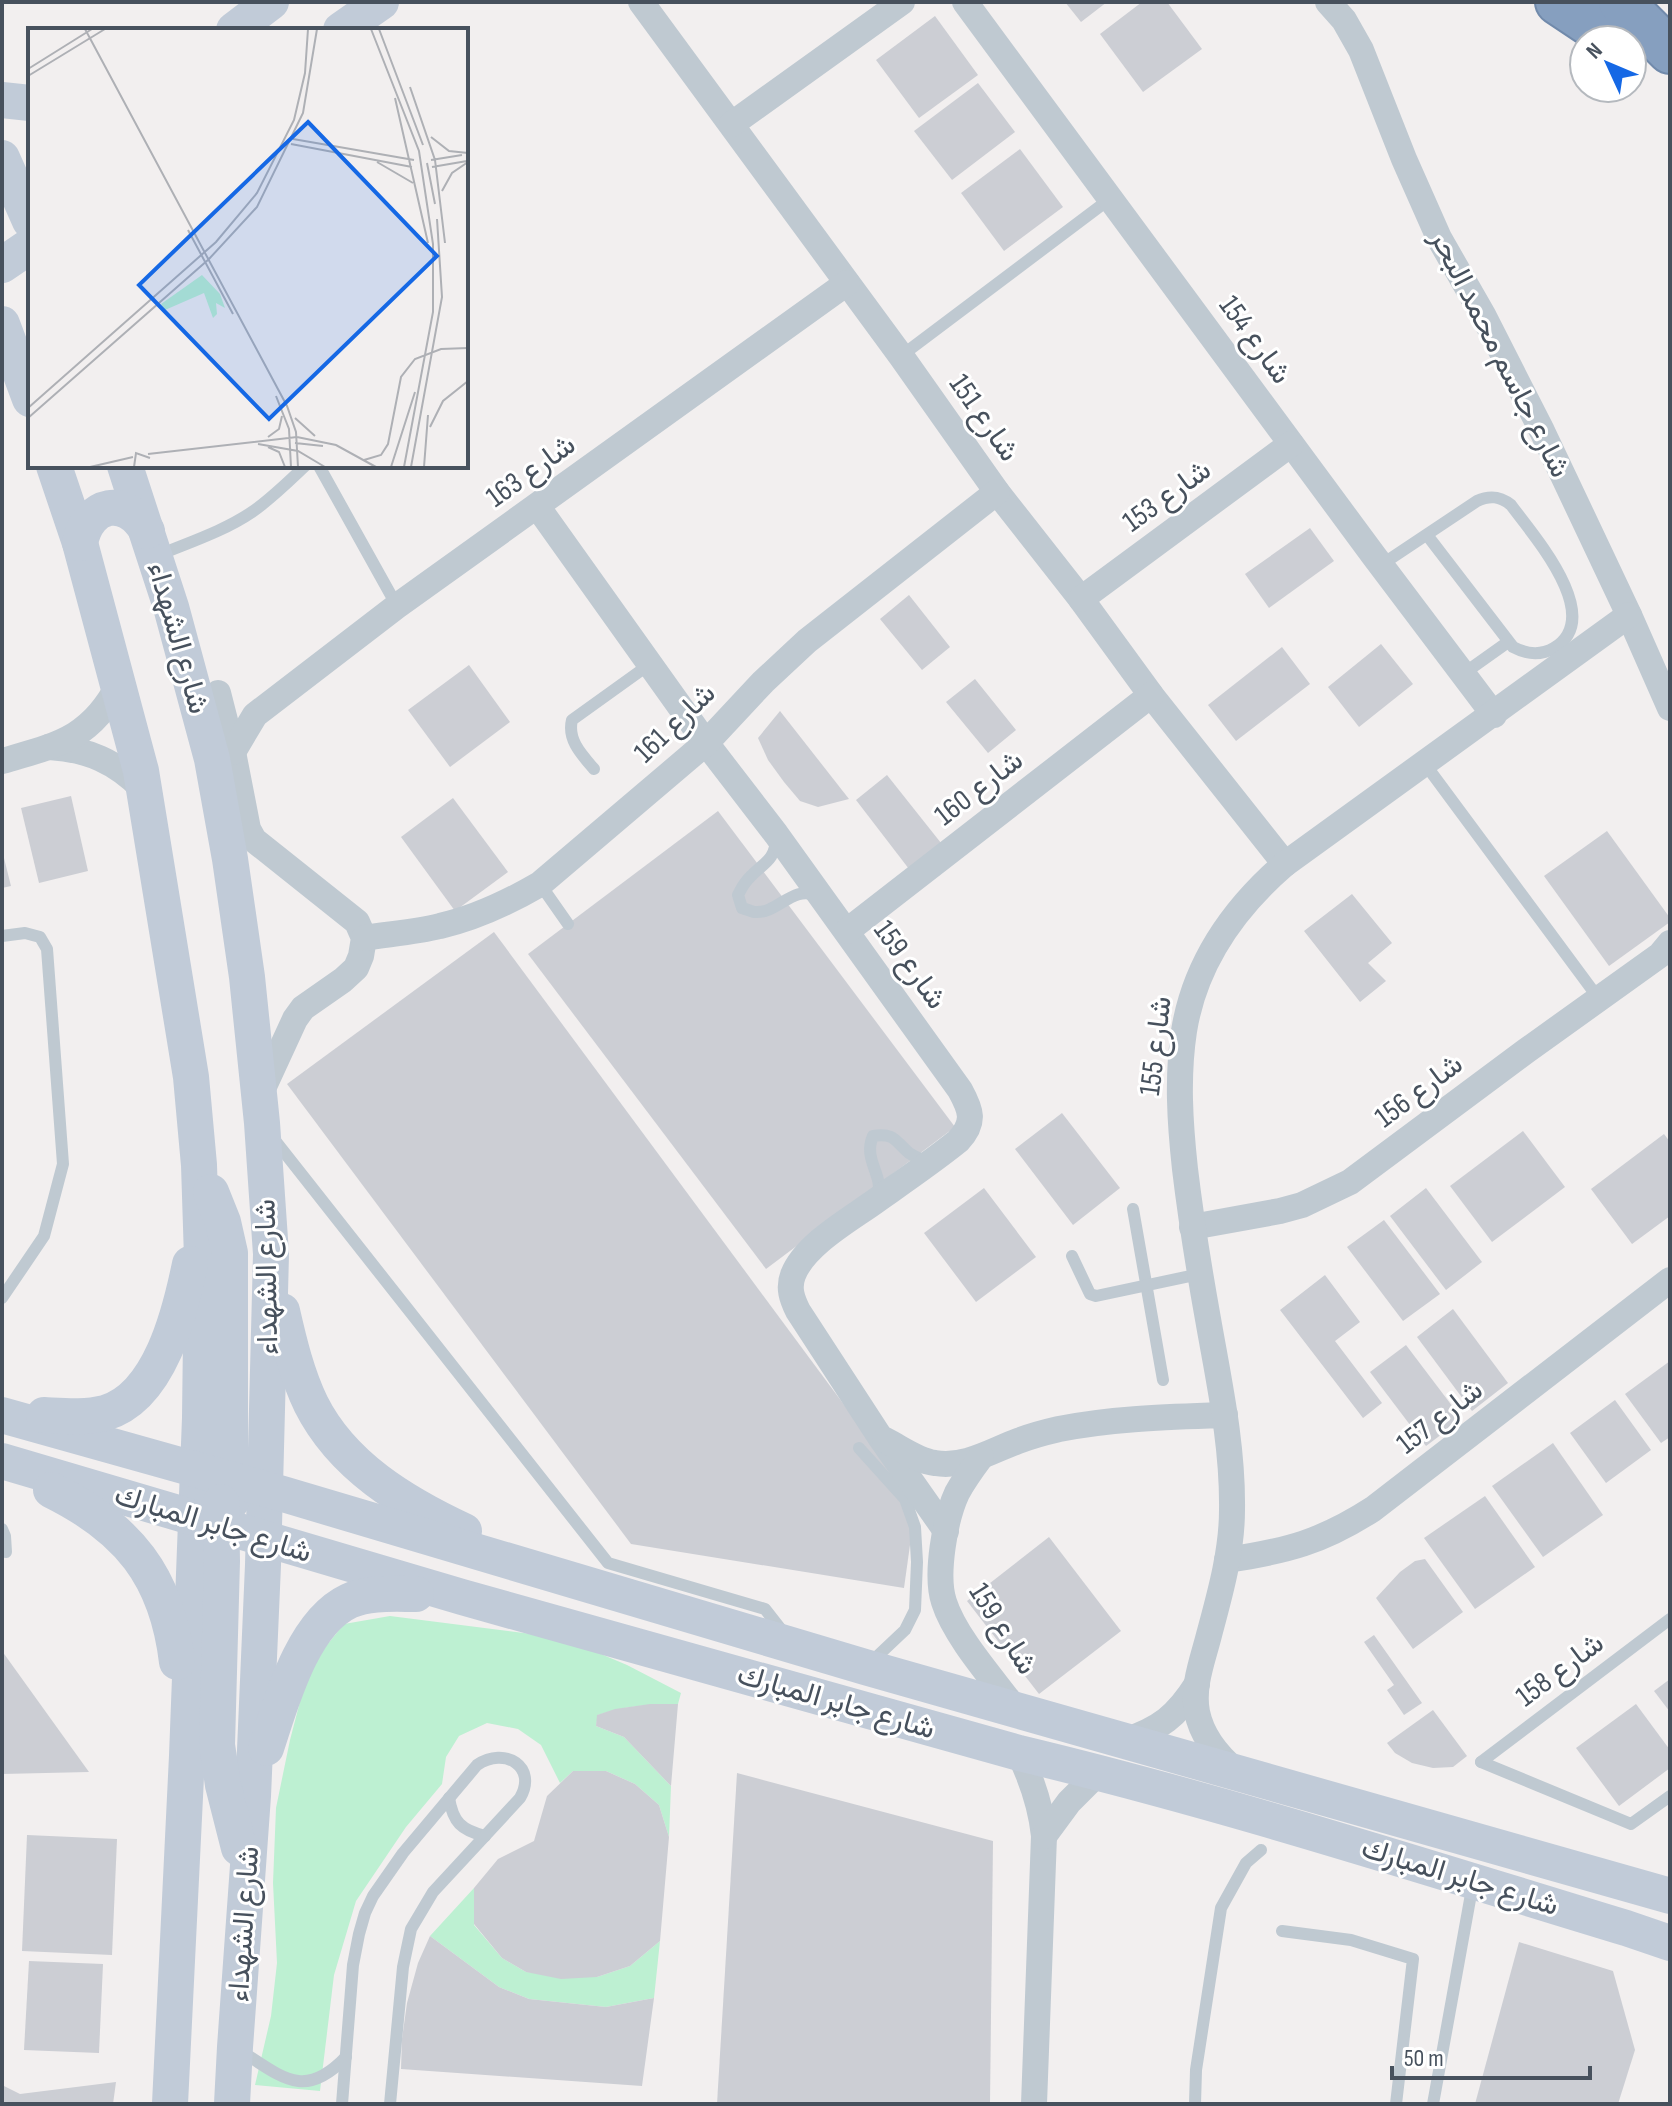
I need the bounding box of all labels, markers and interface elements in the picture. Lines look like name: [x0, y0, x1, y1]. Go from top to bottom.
north arrow: [1568, 24, 1648, 104]
inset map: [28, 28, 468, 468]
text: N: [1581, 38, 1608, 65]
street label: شارع جاسم محمد البحر: [1421, 223, 1578, 484]
street label: شارع 154: [1210, 289, 1299, 392]
street label: شارع 151: [940, 367, 1027, 469]
street label: شارع 163: [479, 427, 583, 516]
street label: شارع 153: [1116, 452, 1219, 541]
street label: شارع الشهداء: [138, 558, 217, 718]
street label: شارع 161: [627, 676, 724, 771]
street label: شارع 160: [928, 742, 1031, 834]
street label: شارع 159: [865, 914, 954, 1017]
street label: شارع 155: [1132, 994, 1181, 1098]
street label: شارع 156: [1368, 1046, 1471, 1136]
street label: شارع الشهداء: [248, 1199, 287, 1355]
street label: شارع 157: [1390, 1372, 1491, 1463]
street label: شارع جابر المبارك: [110, 1477, 316, 1572]
street label: شارع 159: [960, 1577, 1045, 1682]
street label: شارع 158: [1509, 1625, 1612, 1716]
street label: شارع جابر المبارك: [733, 1657, 939, 1748]
street label: شارع جابر المبارك: [1357, 1830, 1563, 1925]
street label: شارع الشهداء: [221, 1845, 268, 2003]
scale bar: [1392, 2030, 1590, 2080]
text: 50 m: [1404, 2044, 1444, 2073]

